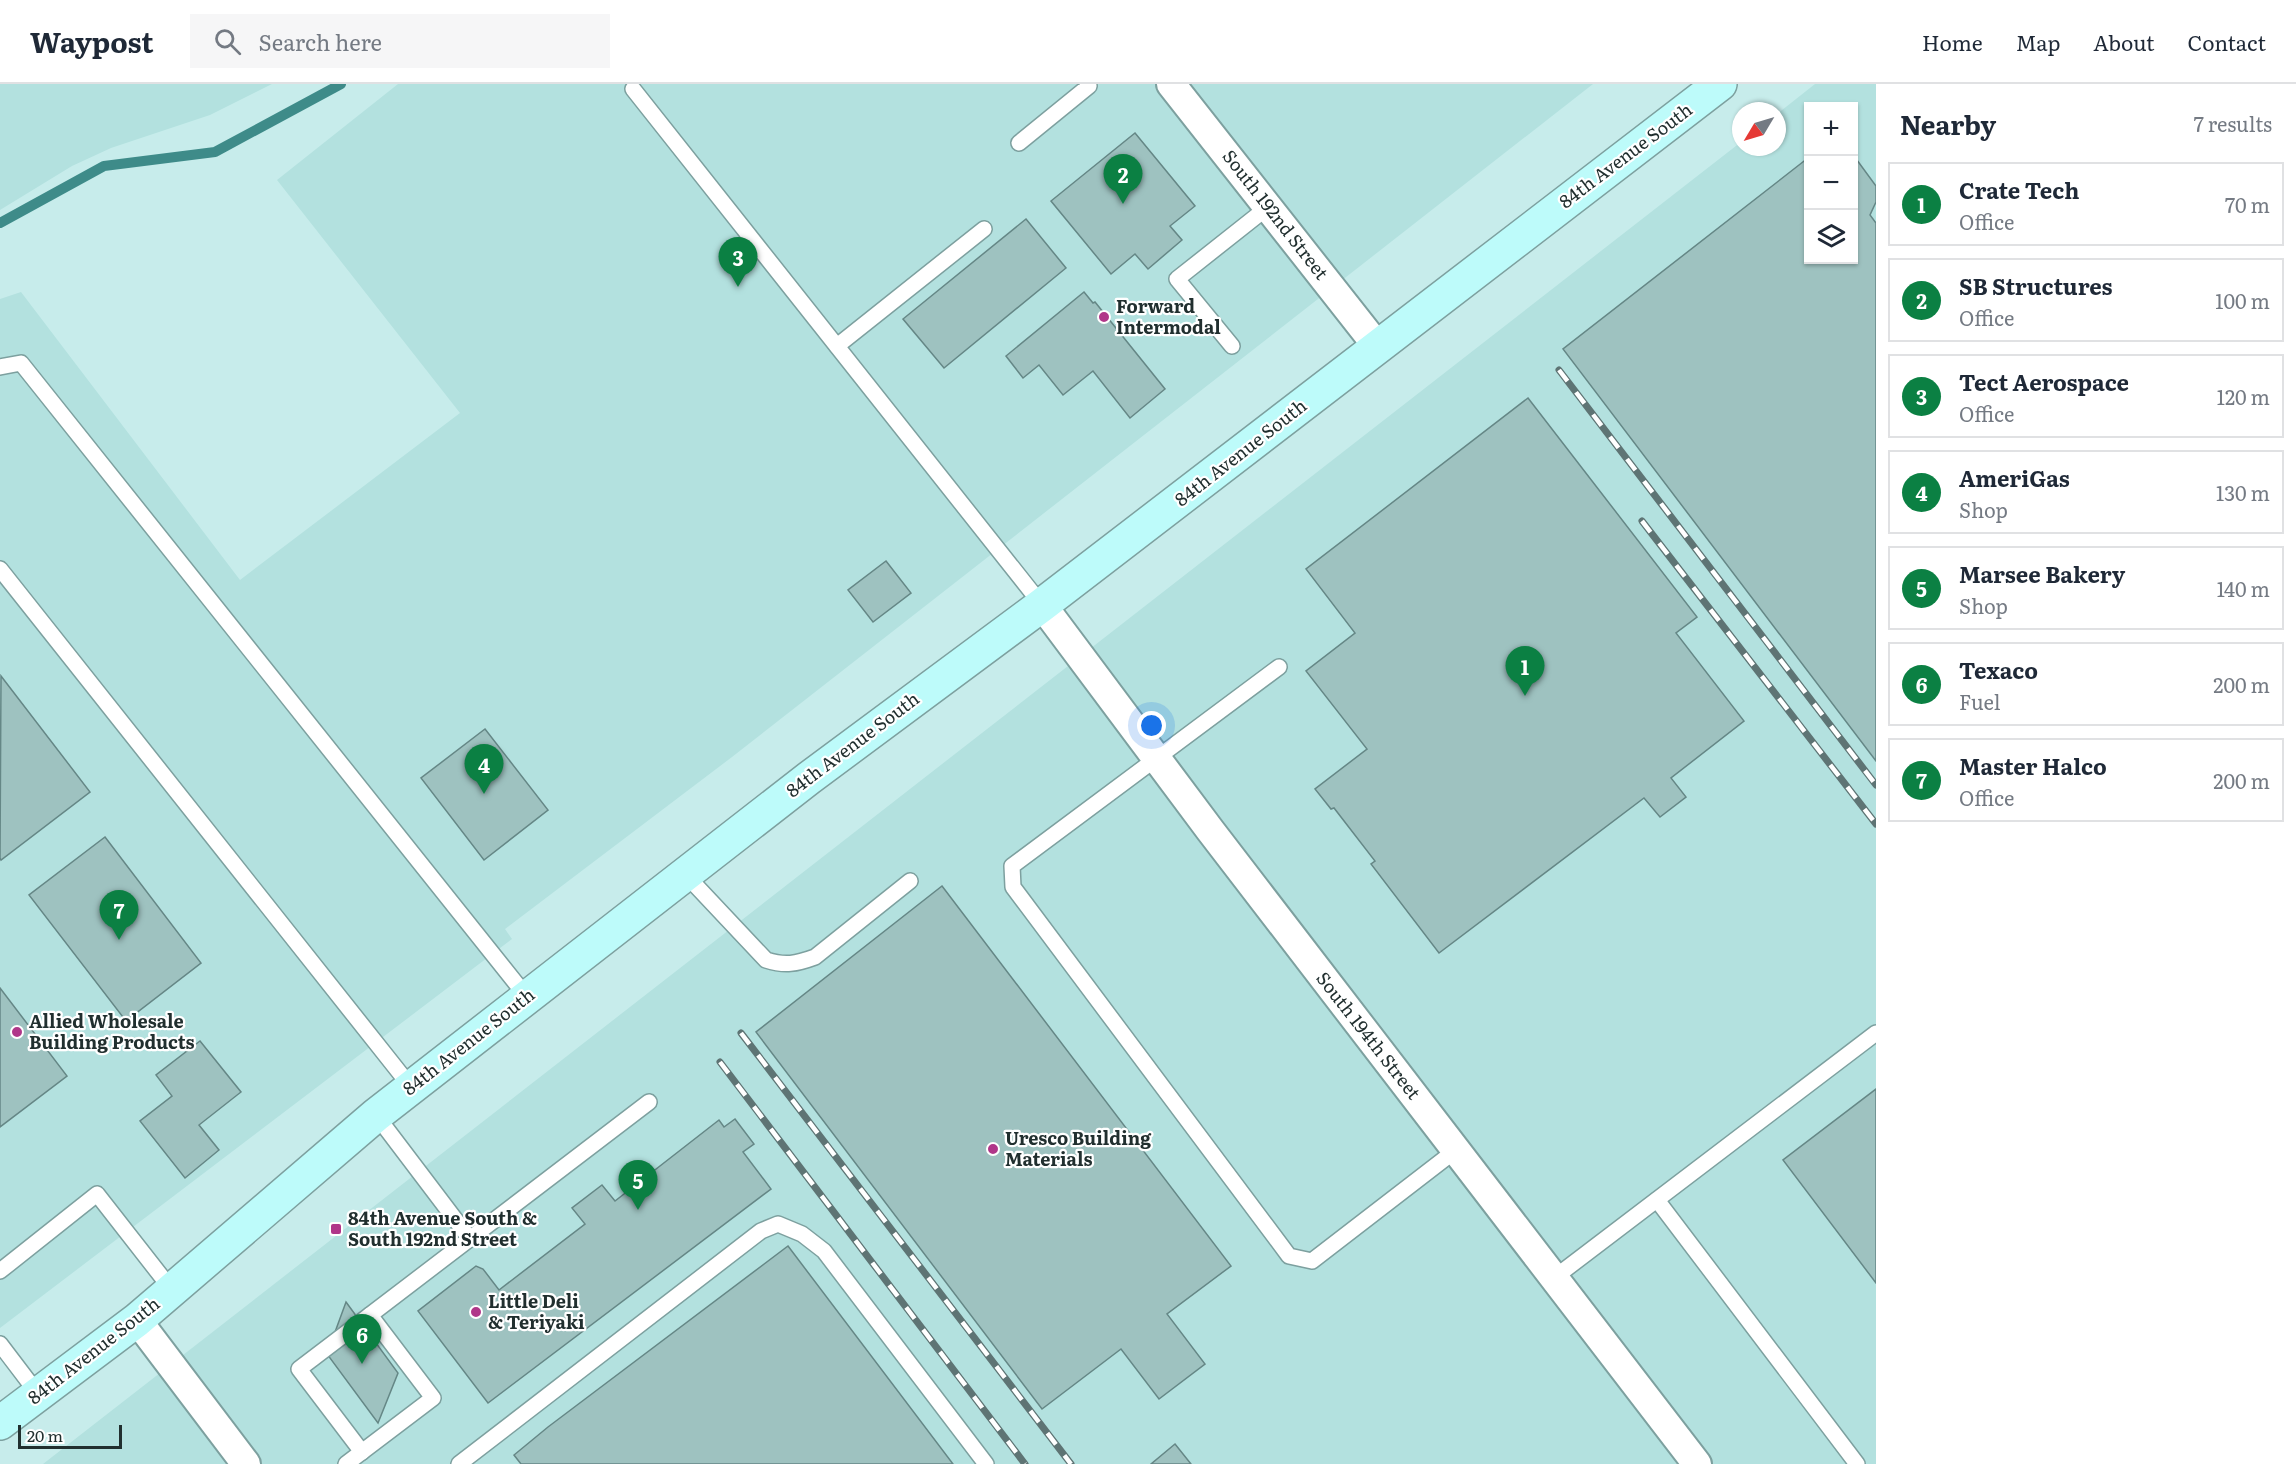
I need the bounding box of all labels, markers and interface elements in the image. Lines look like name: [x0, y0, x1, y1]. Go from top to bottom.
search box: [190, 14, 610, 68]
text: Waypost: [30, 20, 154, 62]
icon: search: [211, 25, 244, 58]
text: Search here: [259, 25, 382, 58]
text: Home: [1922, 26, 1983, 57]
text: Map: [2016, 26, 2060, 57]
text: About: [2093, 26, 2155, 57]
text: Contact: [2188, 26, 2266, 57]
street label: 84th Avenue South: [1553, 96, 1697, 214]
north arrow: [1732, 102, 1786, 156]
map controls: [1804, 102, 1858, 264]
button: +: [1804, 102, 1858, 156]
text: Nearby: [1900, 104, 1996, 143]
text: 7 results: [2194, 108, 2272, 138]
street label: South 192nd Street: [1217, 143, 1336, 285]
pin: 2: [1104, 154, 1142, 204]
button: −: [1804, 156, 1858, 210]
text: Crate Tech: [1959, 173, 2079, 206]
text: 1: [1917, 189, 1926, 219]
text: 70 m: [2225, 189, 2270, 219]
text: Office: [1959, 206, 2014, 236]
button: layers: [1804, 210, 1858, 264]
pin: 3: [718, 238, 758, 287]
text: SB Structures: [1959, 269, 2113, 302]
text: 2: [1916, 285, 1927, 315]
text: 100 m: [2215, 285, 2270, 315]
place label: Forward Intermodal: [1116, 292, 1221, 340]
text: Office: [1959, 302, 2014, 332]
marker: Forward Intermodal: [1097, 310, 1111, 324]
text: Tect Aerospace: [1959, 365, 2129, 398]
text: 3: [1916, 381, 1927, 411]
text: 120 m: [2217, 381, 2270, 411]
street label: 84th Avenue South: [1168, 392, 1312, 512]
text: Office: [1959, 398, 2014, 428]
text: AmeriGas: [1959, 461, 2070, 494]
text: 4: [1915, 477, 1928, 507]
text: 130 m: [2216, 477, 2270, 507]
text: Shop: [1959, 494, 2008, 524]
text: Marsee Bakery: [1959, 557, 2125, 590]
text: 5: [1916, 573, 1927, 603]
text: 140 m: [2217, 573, 2270, 603]
text: Shop: [1959, 590, 2008, 620]
pin: 1: [1506, 646, 1544, 696]
text: Texaco: [1959, 653, 2038, 686]
text: 6: [1916, 669, 1927, 699]
text: 200 m: [2213, 669, 2270, 699]
street label: 84th Avenue South: [780, 685, 924, 803]
text: Fuel: [1959, 686, 2000, 716]
your location: [1137, 711, 1166, 740]
pin: 4: [464, 744, 504, 794]
text: Master Halco: [1959, 749, 2107, 782]
text: 7: [1916, 765, 1927, 795]
text: 200 m: [2213, 765, 2270, 795]
text: Office: [1959, 782, 2014, 812]
pin: 7: [100, 890, 138, 940]
street label: South 194th Street: [1311, 965, 1428, 1105]
street label: 84th Avenue South: [396, 981, 540, 1101]
place label: Allied Wholesale Building Products: [29, 1007, 194, 1055]
marker: Allied Wholesale Building Products: [10, 1025, 24, 1039]
place label: Uresco Building Materials: [1005, 1124, 1152, 1172]
marker: Uresco Building Materials: [986, 1142, 1000, 1156]
pin: 5: [618, 1160, 658, 1210]
place label: 84th Avenue South & South 192nd Street: [348, 1204, 537, 1252]
marker: 84th Avenue South & South 192nd Street: [329, 1222, 343, 1236]
place label: Little Deli & Teriyaki: [488, 1287, 585, 1335]
street label: 84th Avenue South: [21, 1290, 165, 1410]
marker: Little Deli & Teriyaki: [469, 1305, 483, 1319]
pin: 6: [342, 1314, 382, 1364]
scale bar: [18, 1422, 122, 1450]
text: 20 m: [27, 1423, 63, 1447]

